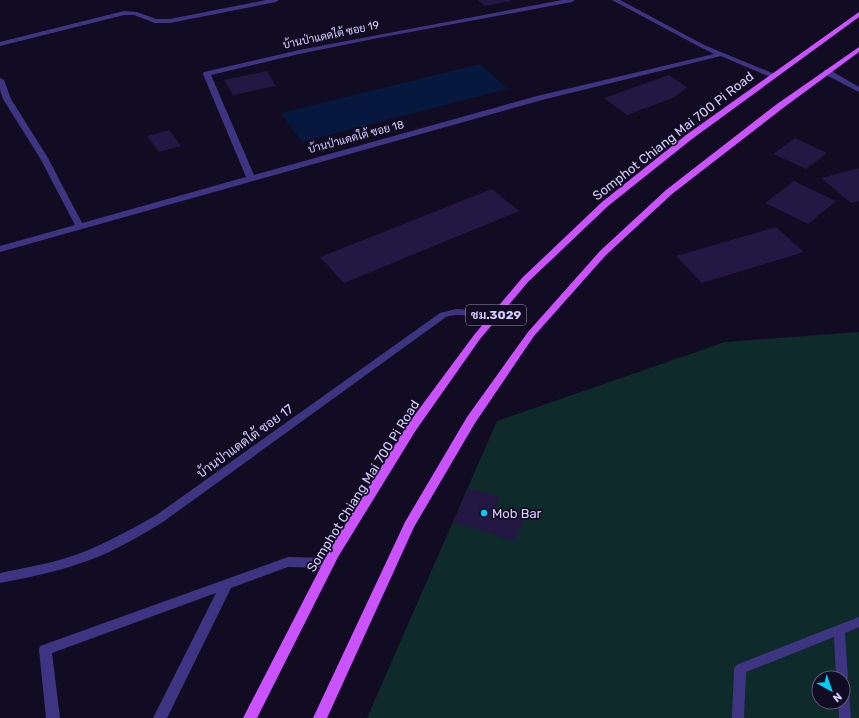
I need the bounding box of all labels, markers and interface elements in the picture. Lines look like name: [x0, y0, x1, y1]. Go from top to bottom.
street label: บ้านป่าแดดใต้ ซอย 19: [281, 16, 380, 52]
street label: Somphot Chiang Mai 700 Pi Road: [590, 69, 757, 204]
street label: บ้านป่าแดดใต้ ซอย 18: [306, 116, 405, 156]
road number: ชม.3029: [466, 305, 526, 325]
street label: Somphot Chiang Mai 700 Pi Road: [304, 397, 423, 575]
street label: บ้านป่าแดดใต้ ซอย 17: [193, 399, 296, 481]
place label: Mob Bar: [492, 506, 542, 521]
marker: Mob Bar: [479, 508, 489, 518]
north arrow: [811, 670, 851, 710]
text: N: [830, 690, 844, 705]

